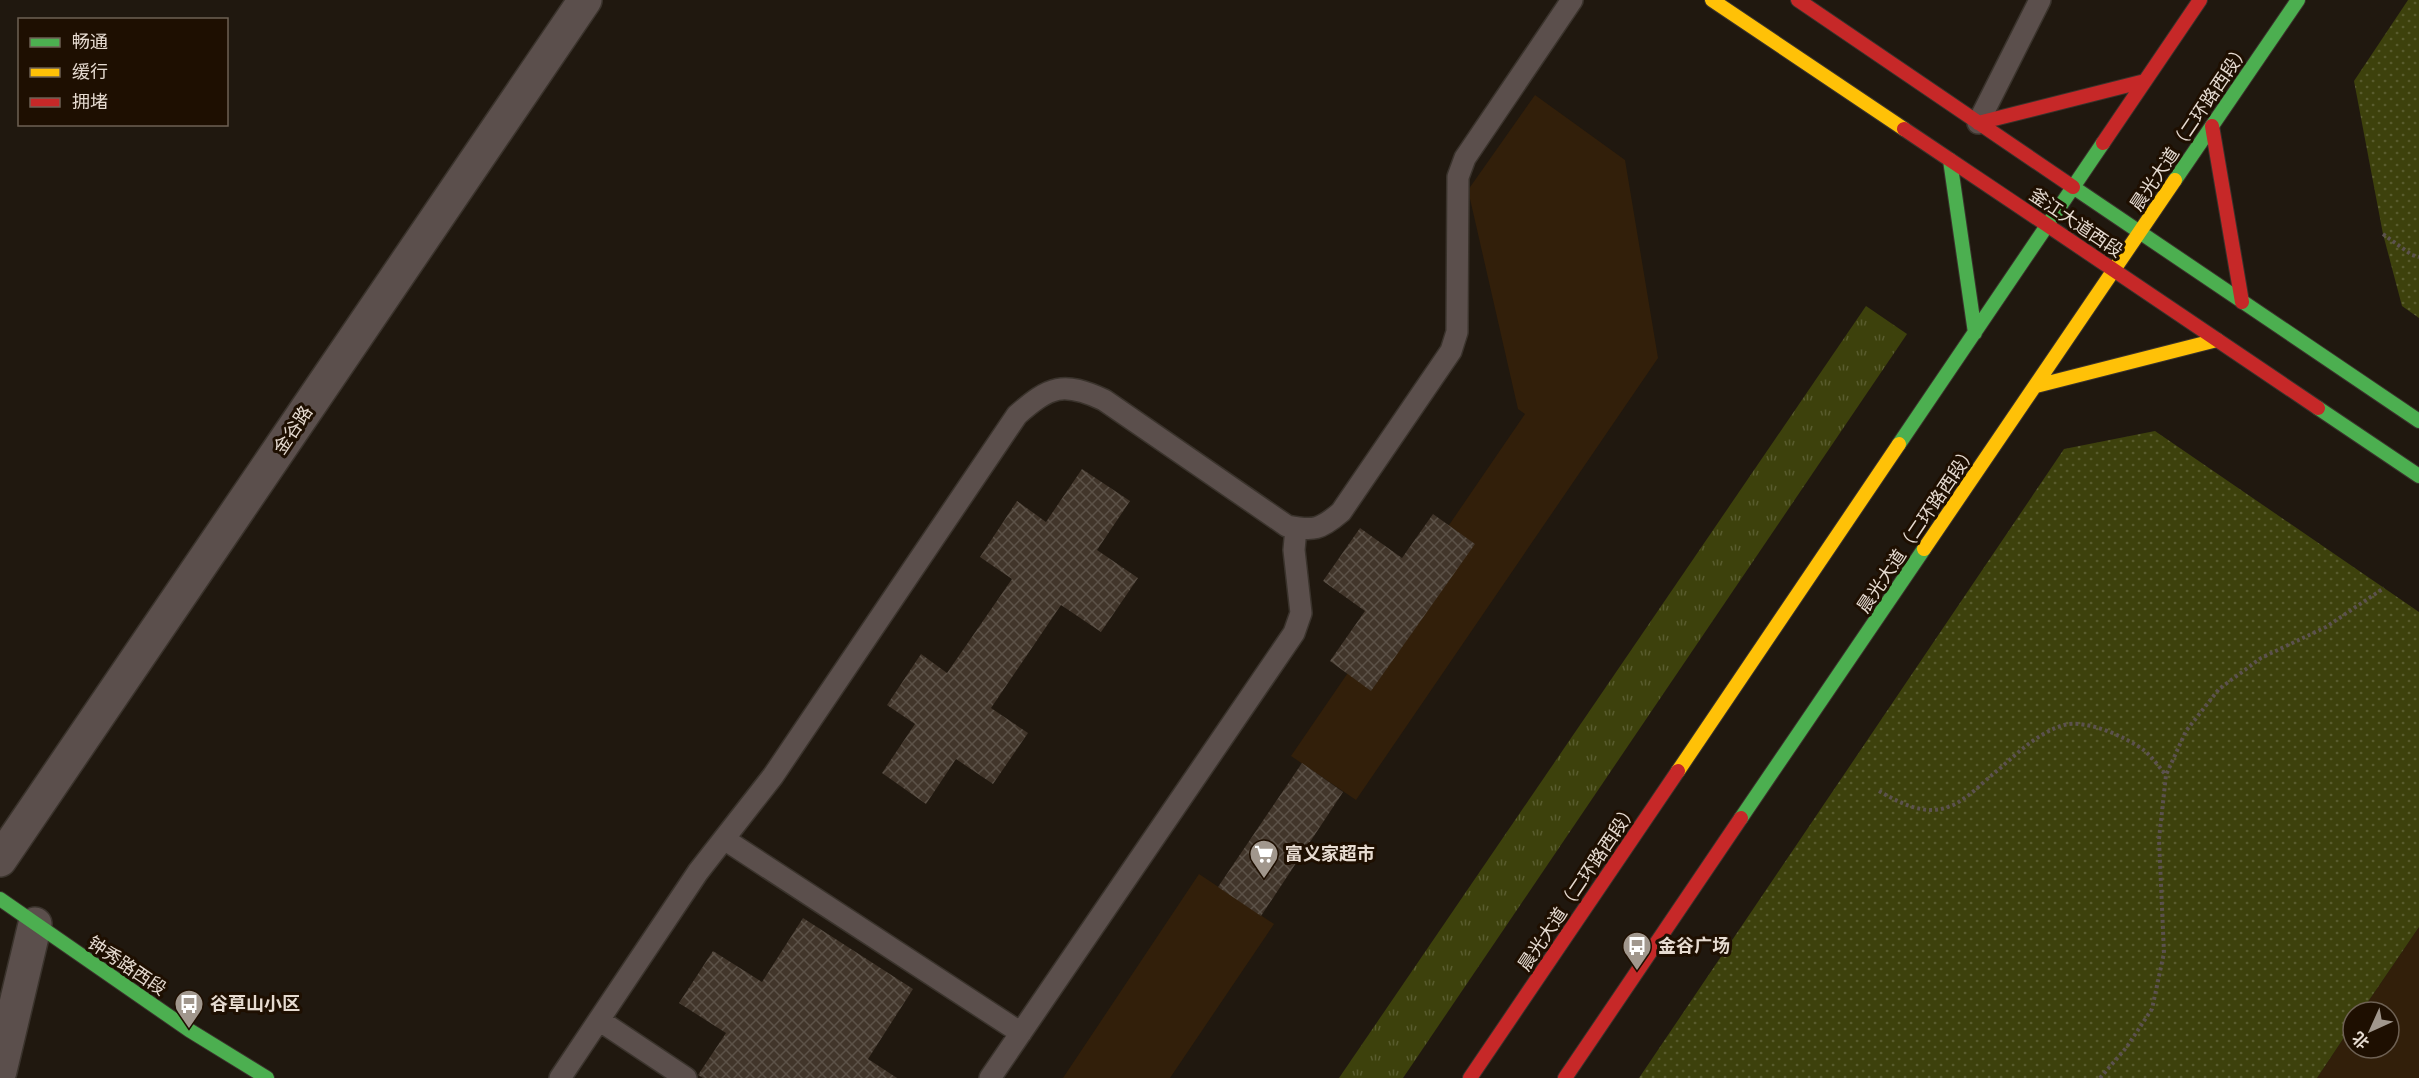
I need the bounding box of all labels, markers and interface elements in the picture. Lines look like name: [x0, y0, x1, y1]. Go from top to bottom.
legend: [18, 18, 228, 126]
text: 畅通: [72, 31, 108, 53]
street label: 晨光大道（二环路西段）: [2126, 39, 2254, 215]
text: 缓行: [72, 61, 108, 83]
text: 拥堵: [72, 91, 108, 113]
street label: 釜江大道西段: [2025, 184, 2127, 262]
street label: 金谷路: [269, 401, 317, 459]
street label: 晨光大道（二环路西段）: [1853, 441, 1981, 617]
street label: 晨光大道（二环路西段）: [1514, 799, 1642, 975]
supermarket icon: 富义家超市: [1248, 838, 1280, 880]
place label: 富义家超市: [1285, 843, 1375, 865]
bus stop icon: 金谷广场: [1621, 930, 1653, 972]
street label: 钟秀路西段: [84, 932, 170, 1000]
place label: 金谷广场: [1658, 935, 1730, 957]
bus stop icon: 谷草山小区: [173, 988, 205, 1030]
place label: 谷草山小区: [210, 993, 300, 1015]
north arrow: [2341, 1000, 2401, 1060]
text: 北: [2348, 1027, 2374, 1053]

